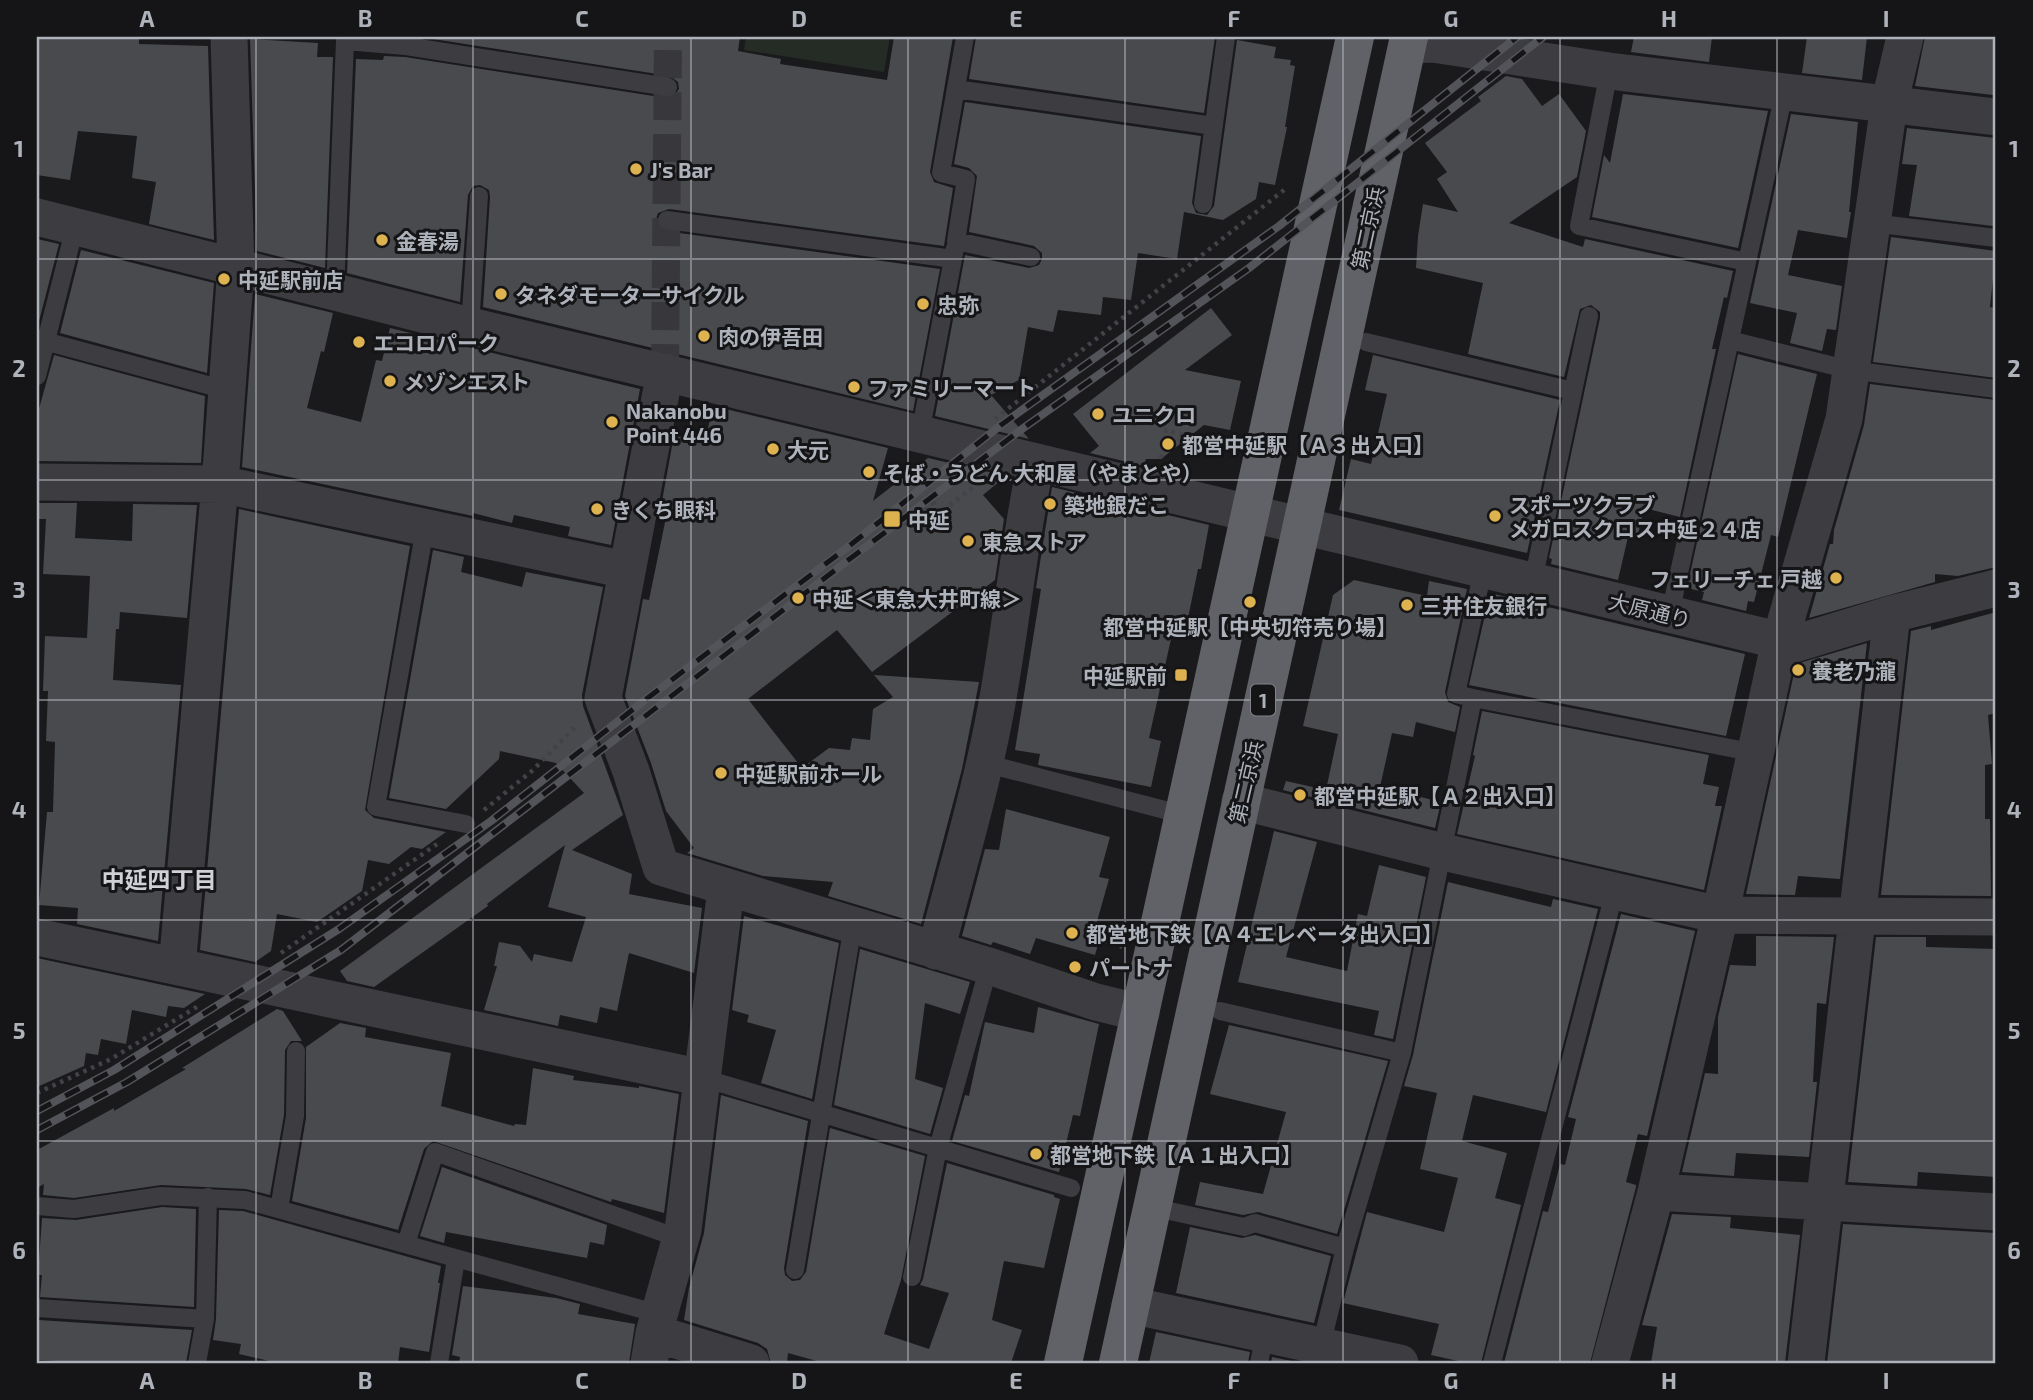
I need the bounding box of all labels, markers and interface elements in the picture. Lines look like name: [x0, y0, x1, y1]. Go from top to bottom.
text: A: [139, 4, 155, 32]
text: B: [358, 4, 372, 32]
text: C: [575, 4, 589, 32]
text: D: [791, 4, 807, 32]
text: E: [1009, 4, 1023, 32]
text: F: [1228, 4, 1241, 32]
text: G: [1444, 4, 1458, 32]
text: H: [1661, 4, 1677, 32]
text: I: [1883, 4, 1889, 32]
text: 1: [14, 134, 24, 162]
text: 1: [2009, 134, 2019, 162]
place label: J's Bar: [650, 157, 712, 182]
marker: J's Bar: [628, 161, 644, 177]
street label: 第二京浜: [1346, 184, 1388, 272]
place label: 金春湯: [396, 228, 459, 253]
marker: 金春湯: [374, 232, 390, 248]
place label: 中延駅前店: [238, 267, 343, 292]
marker: 中延駅前店: [216, 271, 232, 287]
place label: タネダモーターサイクル: [515, 282, 745, 307]
marker: タネダモーターサイクル: [493, 286, 509, 302]
place label: 忠弥: [937, 292, 979, 317]
marker: 忠弥: [915, 296, 931, 312]
place label: 肉の伊吾田: [718, 324, 823, 349]
marker: 肉の伊吾田: [696, 328, 712, 344]
place label: エコロパーク: [373, 330, 499, 355]
marker: エコロパーク: [351, 334, 367, 350]
text: 2: [12, 354, 26, 382]
text: 2: [2007, 354, 2021, 382]
place label: メゾンエスト: [404, 369, 530, 394]
marker: メゾンエスト: [382, 373, 398, 389]
place label: ファミリーマート: [868, 375, 1036, 400]
marker: ファミリーマート: [846, 379, 862, 395]
place label: Nakanobu Point 446: [626, 398, 727, 447]
place label: ユニクロ: [1112, 402, 1196, 427]
marker: ユニクロ: [1090, 406, 1106, 422]
marker: Nakanobu Point 446: [604, 414, 620, 430]
place label: 都営中延駅【Ａ３出入口】: [1182, 432, 1434, 457]
marker: 都営中延駅【Ａ３出入口】: [1160, 436, 1176, 452]
place label: 大元: [787, 437, 829, 462]
marker: 大元: [765, 441, 781, 457]
place label: そば・うどん 大和屋（やまとや）: [883, 460, 1203, 485]
marker: そば・うどん 大和屋（やまとや）: [861, 464, 877, 480]
place label: 築地銀だこ: [1064, 492, 1169, 517]
place label: スポーツクラブ メガロスクロス中延２４店: [1509, 492, 1761, 541]
marker: 築地銀だこ: [1042, 496, 1058, 512]
place label: きくち眼科: [611, 497, 716, 522]
marker: きくち眼科: [589, 501, 605, 517]
place label: 中延: [908, 507, 950, 532]
marker: スポーツクラブ メガロスクロス中延２４店: [1487, 508, 1503, 524]
marker: 中延: [882, 509, 902, 529]
place label: 東急ストア: [982, 529, 1087, 554]
marker: 東急ストア: [960, 533, 976, 549]
place label: フェリーチェ 戸越: [1649, 566, 1822, 591]
marker: フェリーチェ 戸越: [1828, 570, 1844, 586]
text: 3: [12, 575, 26, 603]
text: 3: [2007, 575, 2021, 603]
place label: 中延＜東急大井町線＞: [812, 586, 1022, 611]
street label: 大原通り: [1606, 588, 1694, 632]
marker: 中延＜東急大井町線＞: [790, 590, 806, 606]
place label: 三井住友銀行: [1421, 593, 1547, 618]
marker: 都営中延駅【中央切符売り場】: [1242, 594, 1258, 610]
marker: 三井住友銀行: [1399, 597, 1415, 613]
place label: 都営中延駅【中央切符売り場】: [1103, 614, 1397, 639]
place label: 養老乃瀧: [1812, 658, 1896, 683]
marker: 養老乃瀧: [1790, 662, 1806, 678]
place label: 中延駅前: [1083, 663, 1167, 688]
marker: 中延駅前: [1173, 667, 1189, 683]
road number: 1: [1251, 684, 1275, 716]
street label: 第二京浜: [1223, 738, 1267, 826]
place label: 中延駅前ホール: [735, 761, 882, 786]
marker: 中延駅前ホール: [713, 765, 729, 781]
place label: 都営中延駅【Ａ２出入口】: [1314, 783, 1566, 808]
marker: 都営中延駅【Ａ２出入口】: [1292, 787, 1308, 803]
text: 4: [12, 795, 26, 823]
text: 4: [2007, 795, 2021, 823]
district label: 中延四丁目: [102, 865, 217, 893]
place label: 都営地下鉄【Ａ４エレベータ出入口】: [1086, 921, 1443, 946]
marker: 都営地下鉄【Ａ４エレベータ出入口】: [1064, 925, 1080, 941]
place label: パートナ: [1089, 955, 1173, 980]
marker: パートナ: [1067, 959, 1083, 975]
text: 5: [13, 1016, 25, 1044]
text: 5: [2008, 1016, 2020, 1044]
place label: 都営地下鉄【Ａ１出入口】: [1050, 1142, 1302, 1167]
marker: 都営地下鉄【Ａ１出入口】: [1028, 1146, 1044, 1162]
text: 6: [12, 1236, 26, 1264]
text: 6: [2007, 1236, 2021, 1264]
text: A: [139, 1366, 155, 1394]
text: B: [358, 1366, 372, 1394]
text: C: [575, 1366, 589, 1394]
text: D: [791, 1366, 807, 1394]
text: E: [1009, 1366, 1023, 1394]
text: F: [1228, 1366, 1241, 1394]
text: G: [1444, 1366, 1458, 1394]
text: H: [1661, 1366, 1677, 1394]
text: I: [1883, 1366, 1889, 1394]

